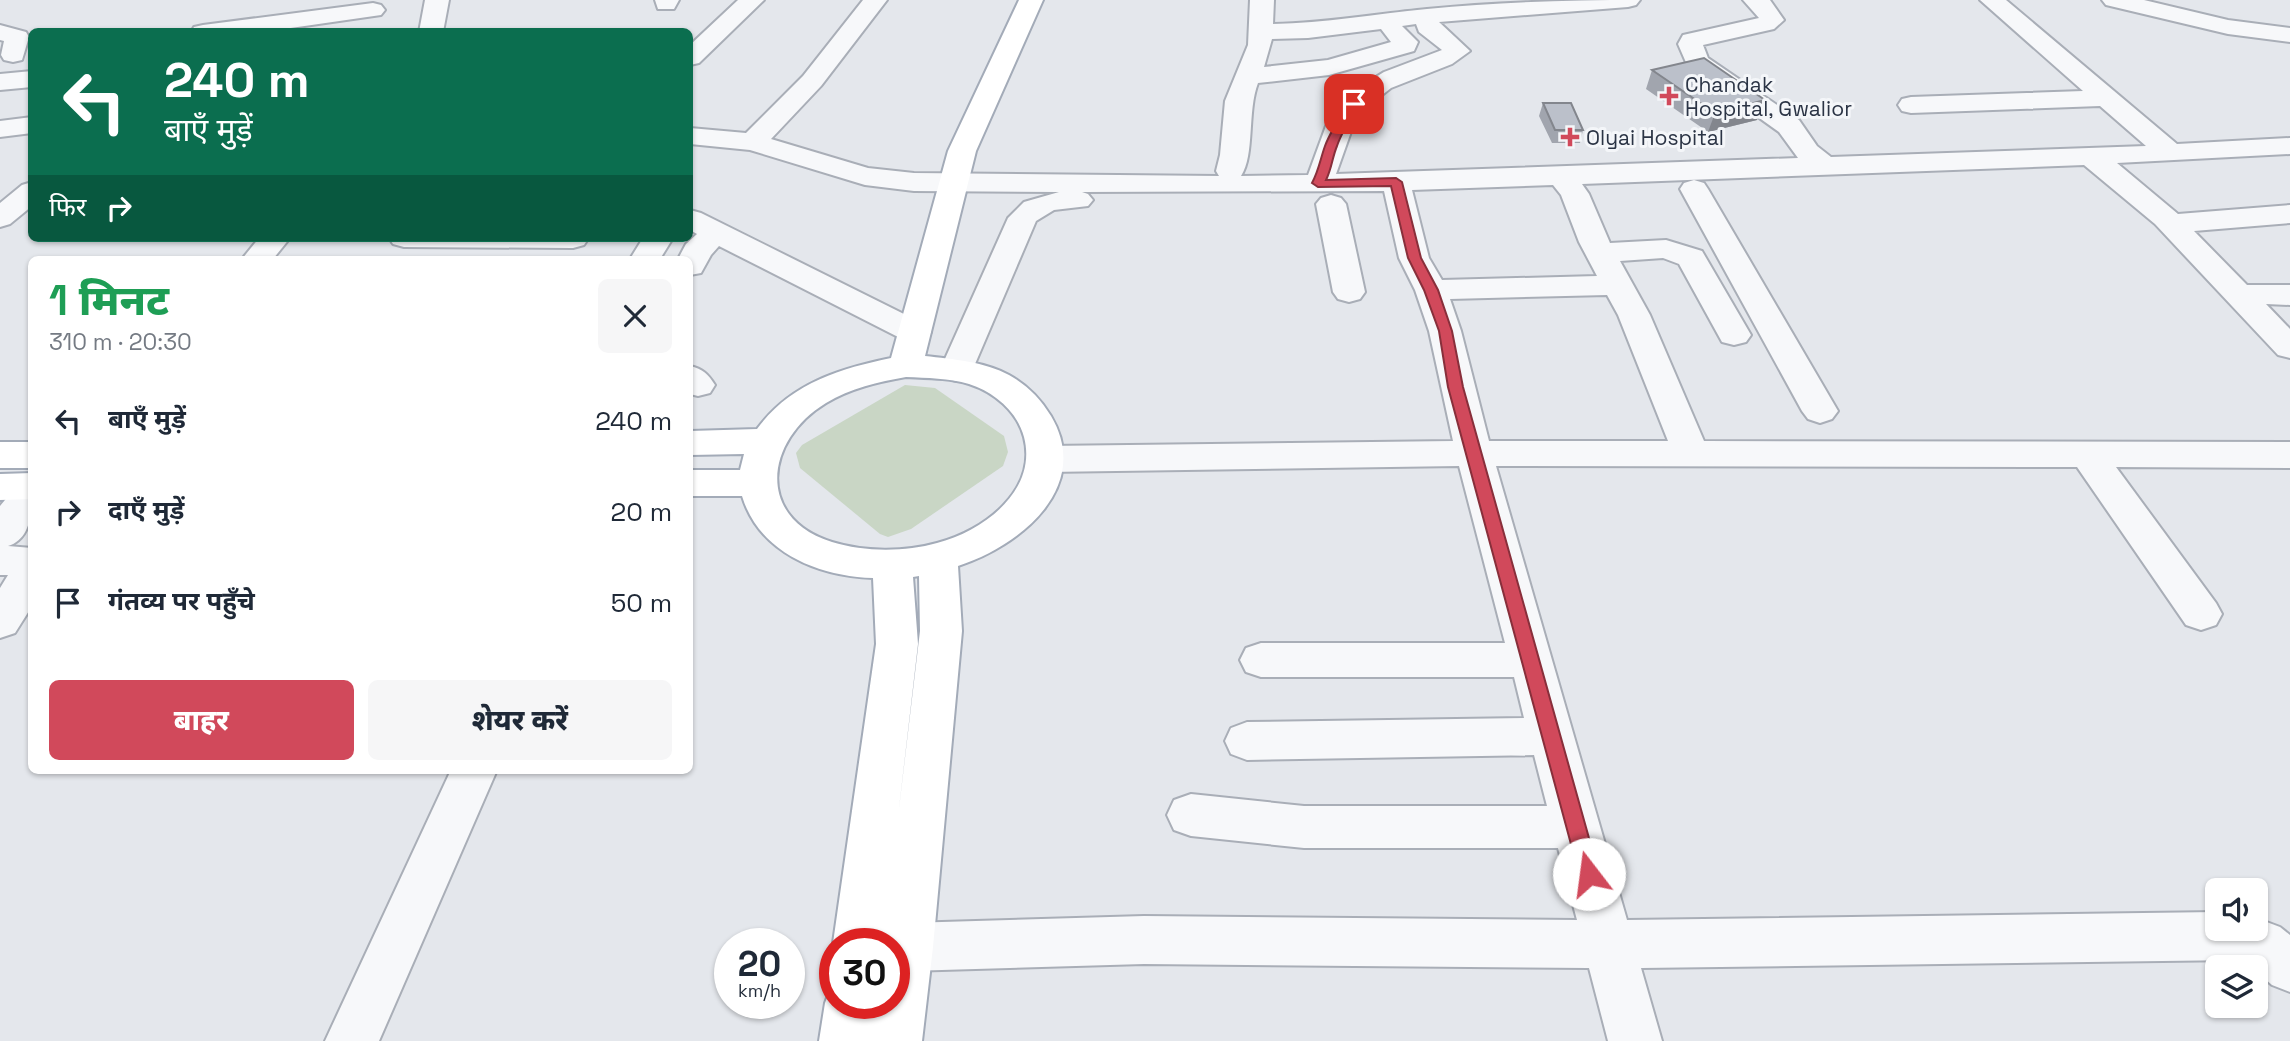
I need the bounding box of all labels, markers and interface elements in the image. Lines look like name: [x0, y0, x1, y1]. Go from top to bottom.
text: 240 m: [164, 49, 310, 111]
icon: left: [49, 56, 140, 147]
place label: Chandak Hospital, Gwalior: [1685, 71, 1852, 122]
pin: [1324, 74, 1384, 134]
icon: arrive: [1335, 85, 1373, 123]
marker: Chandak Hospital, Gwalior: [1659, 86, 1679, 106]
text: बाएँ मुड़ें: [164, 110, 253, 150]
place label: Olyai Hospital: [1586, 124, 1724, 151]
marker: Olyai Hospital: [1560, 127, 1580, 147]
icon: right: [100, 189, 138, 227]
text: फिर: [49, 190, 86, 224]
text: 1 मिनट: [49, 274, 169, 327]
button: close: [598, 279, 672, 353]
text: 310 m · 20:30: [49, 327, 192, 357]
icon: left: [49, 402, 87, 440]
text: बाएँ मुड़ें: [108, 402, 186, 436]
text: 240 m: [595, 404, 672, 438]
icon: right: [49, 493, 87, 531]
text: दाएँ मुड़ें: [108, 493, 184, 527]
text: 20 m: [611, 495, 672, 529]
icon: arrive: [49, 584, 87, 622]
text: गंतव्य पर पहुँचे: [108, 584, 255, 618]
text: 50 m: [611, 586, 672, 620]
button: बाहर: [49, 680, 354, 760]
button: शेयर करें: [368, 680, 672, 760]
position arrow: [1552, 837, 1626, 911]
map controls: [2205, 878, 2268, 1018]
button: sound: [2205, 878, 2268, 941]
speed limit sign: 30: [819, 928, 910, 1019]
text: 20: [738, 942, 781, 986]
button: layers: [2205, 955, 2268, 1018]
text: km/h: [738, 979, 781, 1002]

